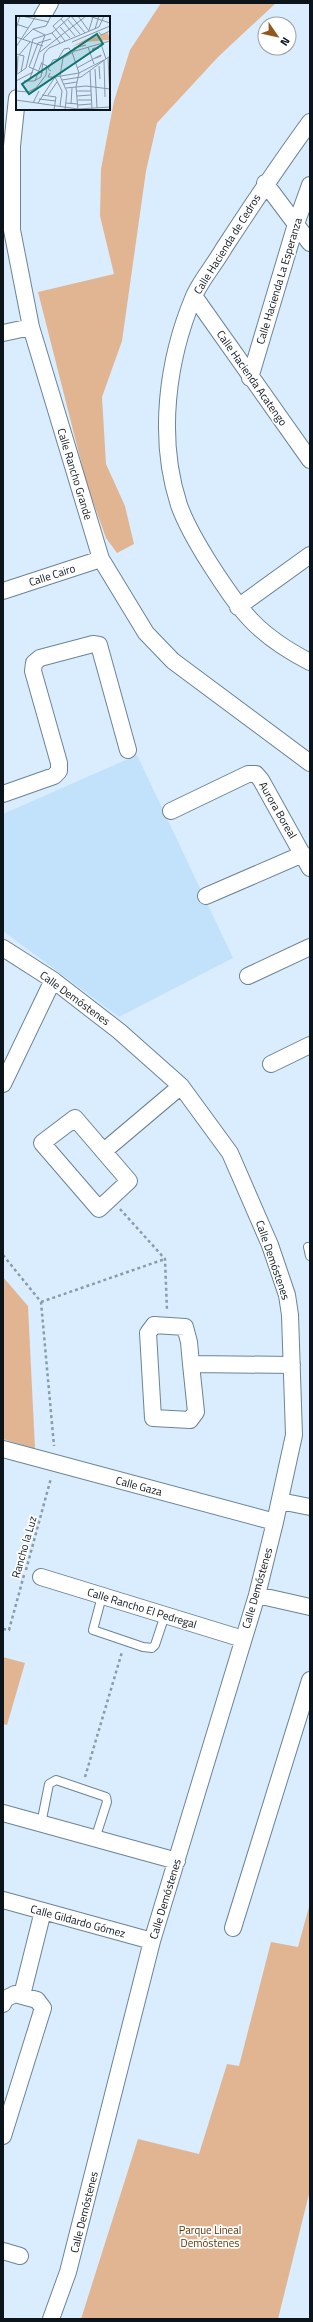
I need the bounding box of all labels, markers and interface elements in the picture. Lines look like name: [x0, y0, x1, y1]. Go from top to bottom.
inset map: [16, 16, 110, 110]
north arrow: [257, 16, 297, 56]
text: N: [277, 34, 294, 49]
street label: Calle Hacienda de Cedros: [190, 191, 264, 297]
street label: Calle Hacienda La Esperanza: [252, 215, 306, 346]
street label: Calle Hacienda Acatengo: [213, 327, 291, 429]
street label: Calle Rancho Grande: [53, 426, 97, 522]
street label: Calle Cairo: [27, 560, 77, 590]
street label: Aurora Boreal: [255, 778, 301, 842]
street label: Calle Demóstenes: [37, 967, 113, 1029]
street label: Calle Demóstenes: [252, 1218, 294, 1302]
street label: Calle Gaza: [114, 1472, 164, 1500]
street label: Rancho la Luz: [8, 1514, 40, 1580]
street label: Calle Demóstenes: [238, 1546, 276, 1630]
street label: Calle Rancho El Pedregal: [85, 1584, 199, 1632]
street label: Calle Demóstenes: [145, 1857, 185, 1941]
street label: Calle Gildardo Gómez: [29, 1901, 127, 1941]
street label: Calle Demóstenes: [66, 2170, 102, 2254]
park label: Parque Lineal Demóstenes: [179, 2222, 241, 2251]

